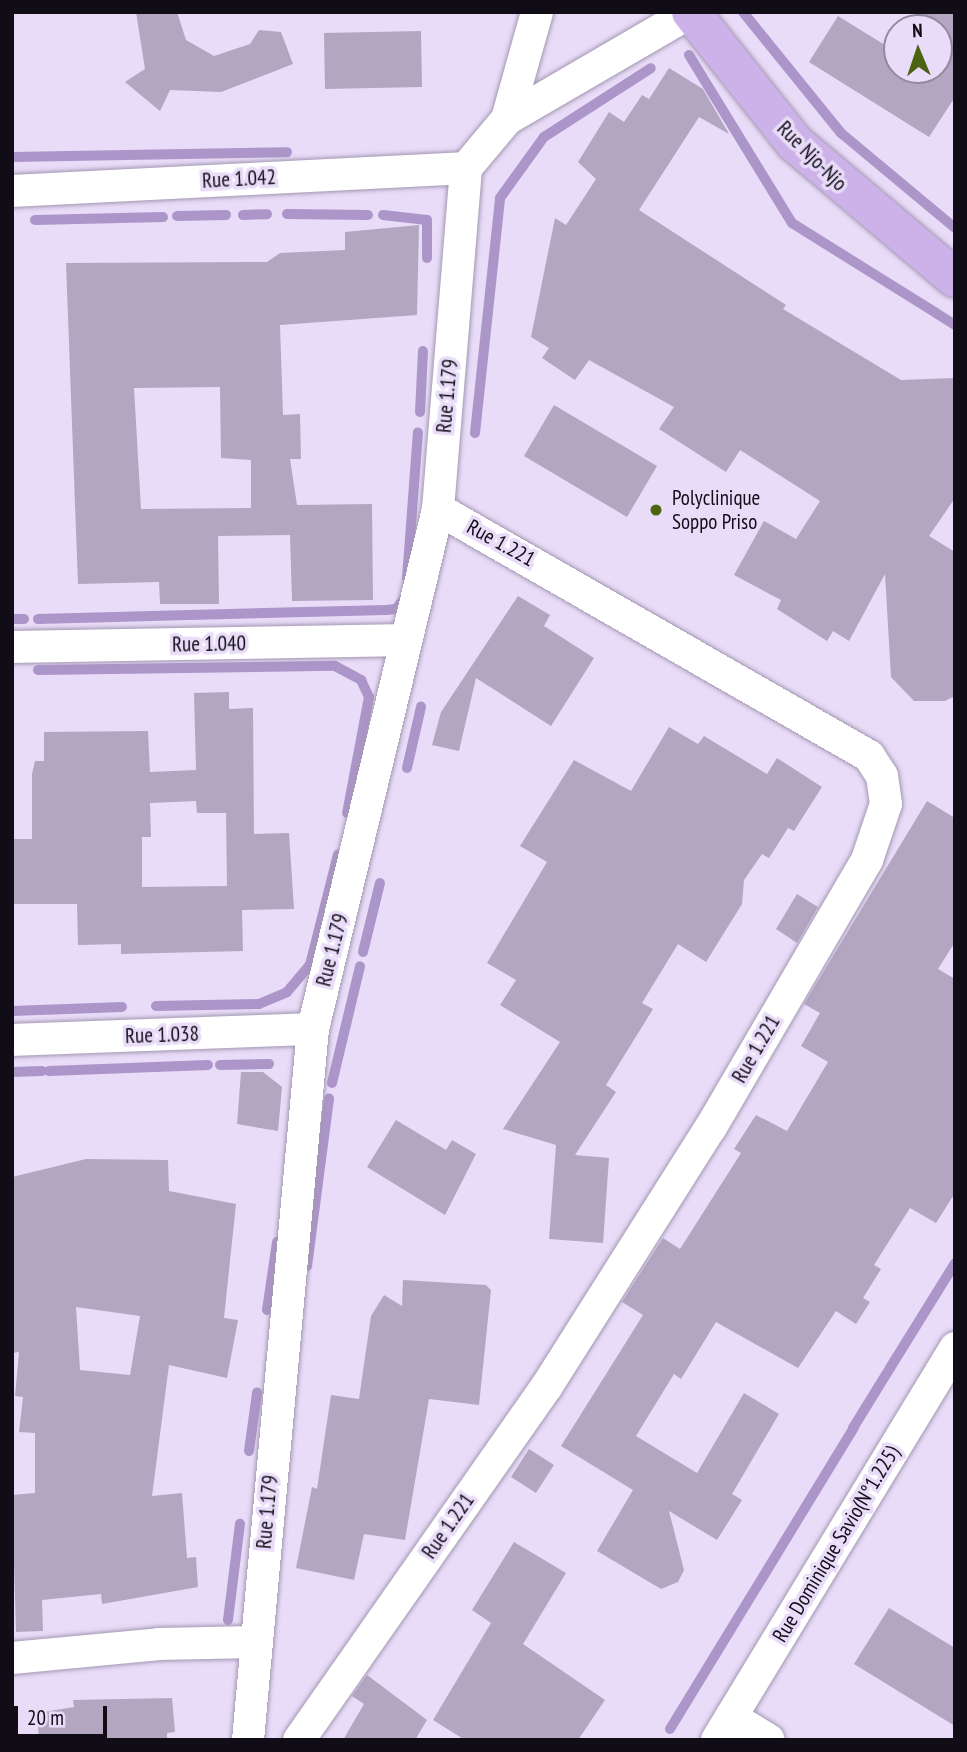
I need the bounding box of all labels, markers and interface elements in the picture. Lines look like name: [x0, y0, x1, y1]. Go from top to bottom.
north arrow: [883, 14, 953, 84]
text: N: [912, 18, 923, 42]
street label: Rue Njo-Njo: [772, 116, 852, 196]
street label: Rue 1.042: [201, 164, 277, 194]
street label: Rue 1.179: [431, 358, 463, 434]
place label: Polyclinique Soppo Priso: [672, 485, 760, 535]
marker: Polyclinique Soppo Priso: [646, 500, 666, 520]
street label: Rue 1.221: [463, 514, 539, 572]
street label: Rue 1.040: [172, 631, 246, 657]
street label: Rue 1.179: [311, 911, 353, 989]
street label: Rue 1.221: [727, 1011, 785, 1087]
street label: Rue 1.038: [125, 1021, 199, 1049]
street label: Rue Dominique Savio(N°1.225): [767, 1441, 905, 1647]
street label: Rue 1.179: [251, 1474, 283, 1550]
street label: Rue 1.221: [416, 1489, 480, 1563]
scale bar: [18, 1692, 110, 1736]
text: 20 m: [27, 1704, 64, 1731]

